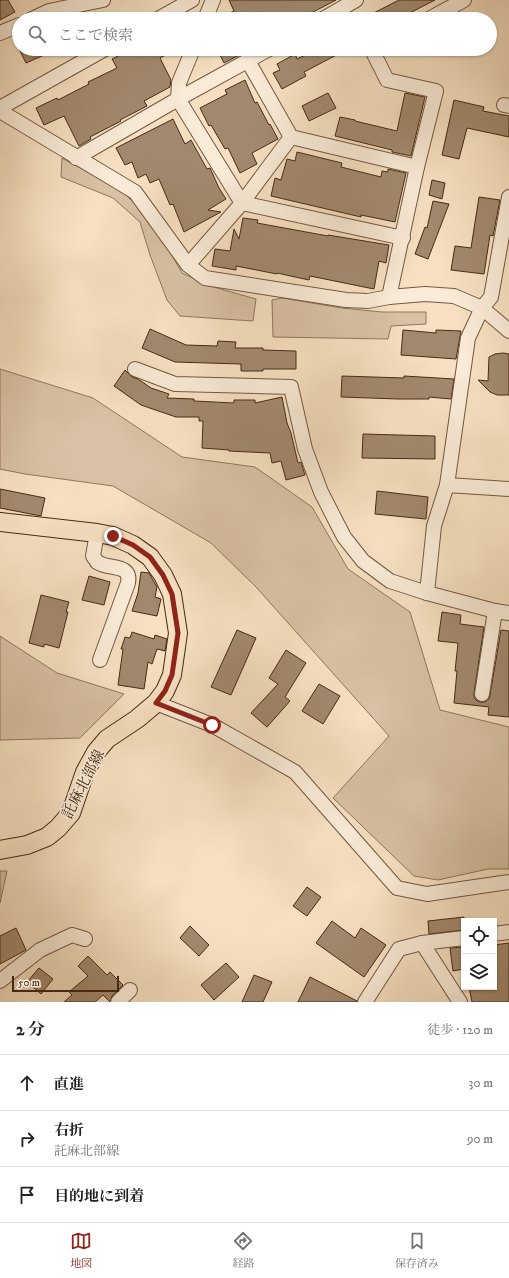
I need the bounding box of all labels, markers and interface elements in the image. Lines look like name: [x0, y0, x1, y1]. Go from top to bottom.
search box: [12, 12, 497, 56]
icon: search: [26, 23, 48, 45]
text: ここで検索: [58, 26, 133, 45]
route end: [104, 527, 122, 545]
route start: [203, 716, 221, 734]
street label: 託麻北部線: [58, 746, 109, 822]
map controls: [461, 918, 497, 990]
button: locate: [461, 918, 497, 954]
button: layers: [461, 954, 497, 990]
scale bar: [12, 974, 119, 993]
text: 50 m: [18, 976, 40, 990]
text: 2 分: [16, 1019, 45, 1041]
text: 徒歩 · 120 m: [428, 1022, 493, 1038]
icon: ahead: [16, 1072, 38, 1094]
text: 直進: [54, 1075, 84, 1094]
text: 30 m: [469, 1075, 493, 1091]
text: 右折: [54, 1121, 84, 1140]
icon: right: [16, 1128, 38, 1150]
text: 90 m: [467, 1131, 493, 1147]
text: 託麻北部線: [54, 1143, 119, 1159]
icon: arrive: [16, 1184, 38, 1206]
text: 目的地に到着: [54, 1187, 144, 1206]
tab: 地図: [70, 1230, 92, 1271]
tab: 経路: [232, 1230, 254, 1271]
tab: 保存済み: [395, 1230, 439, 1271]

